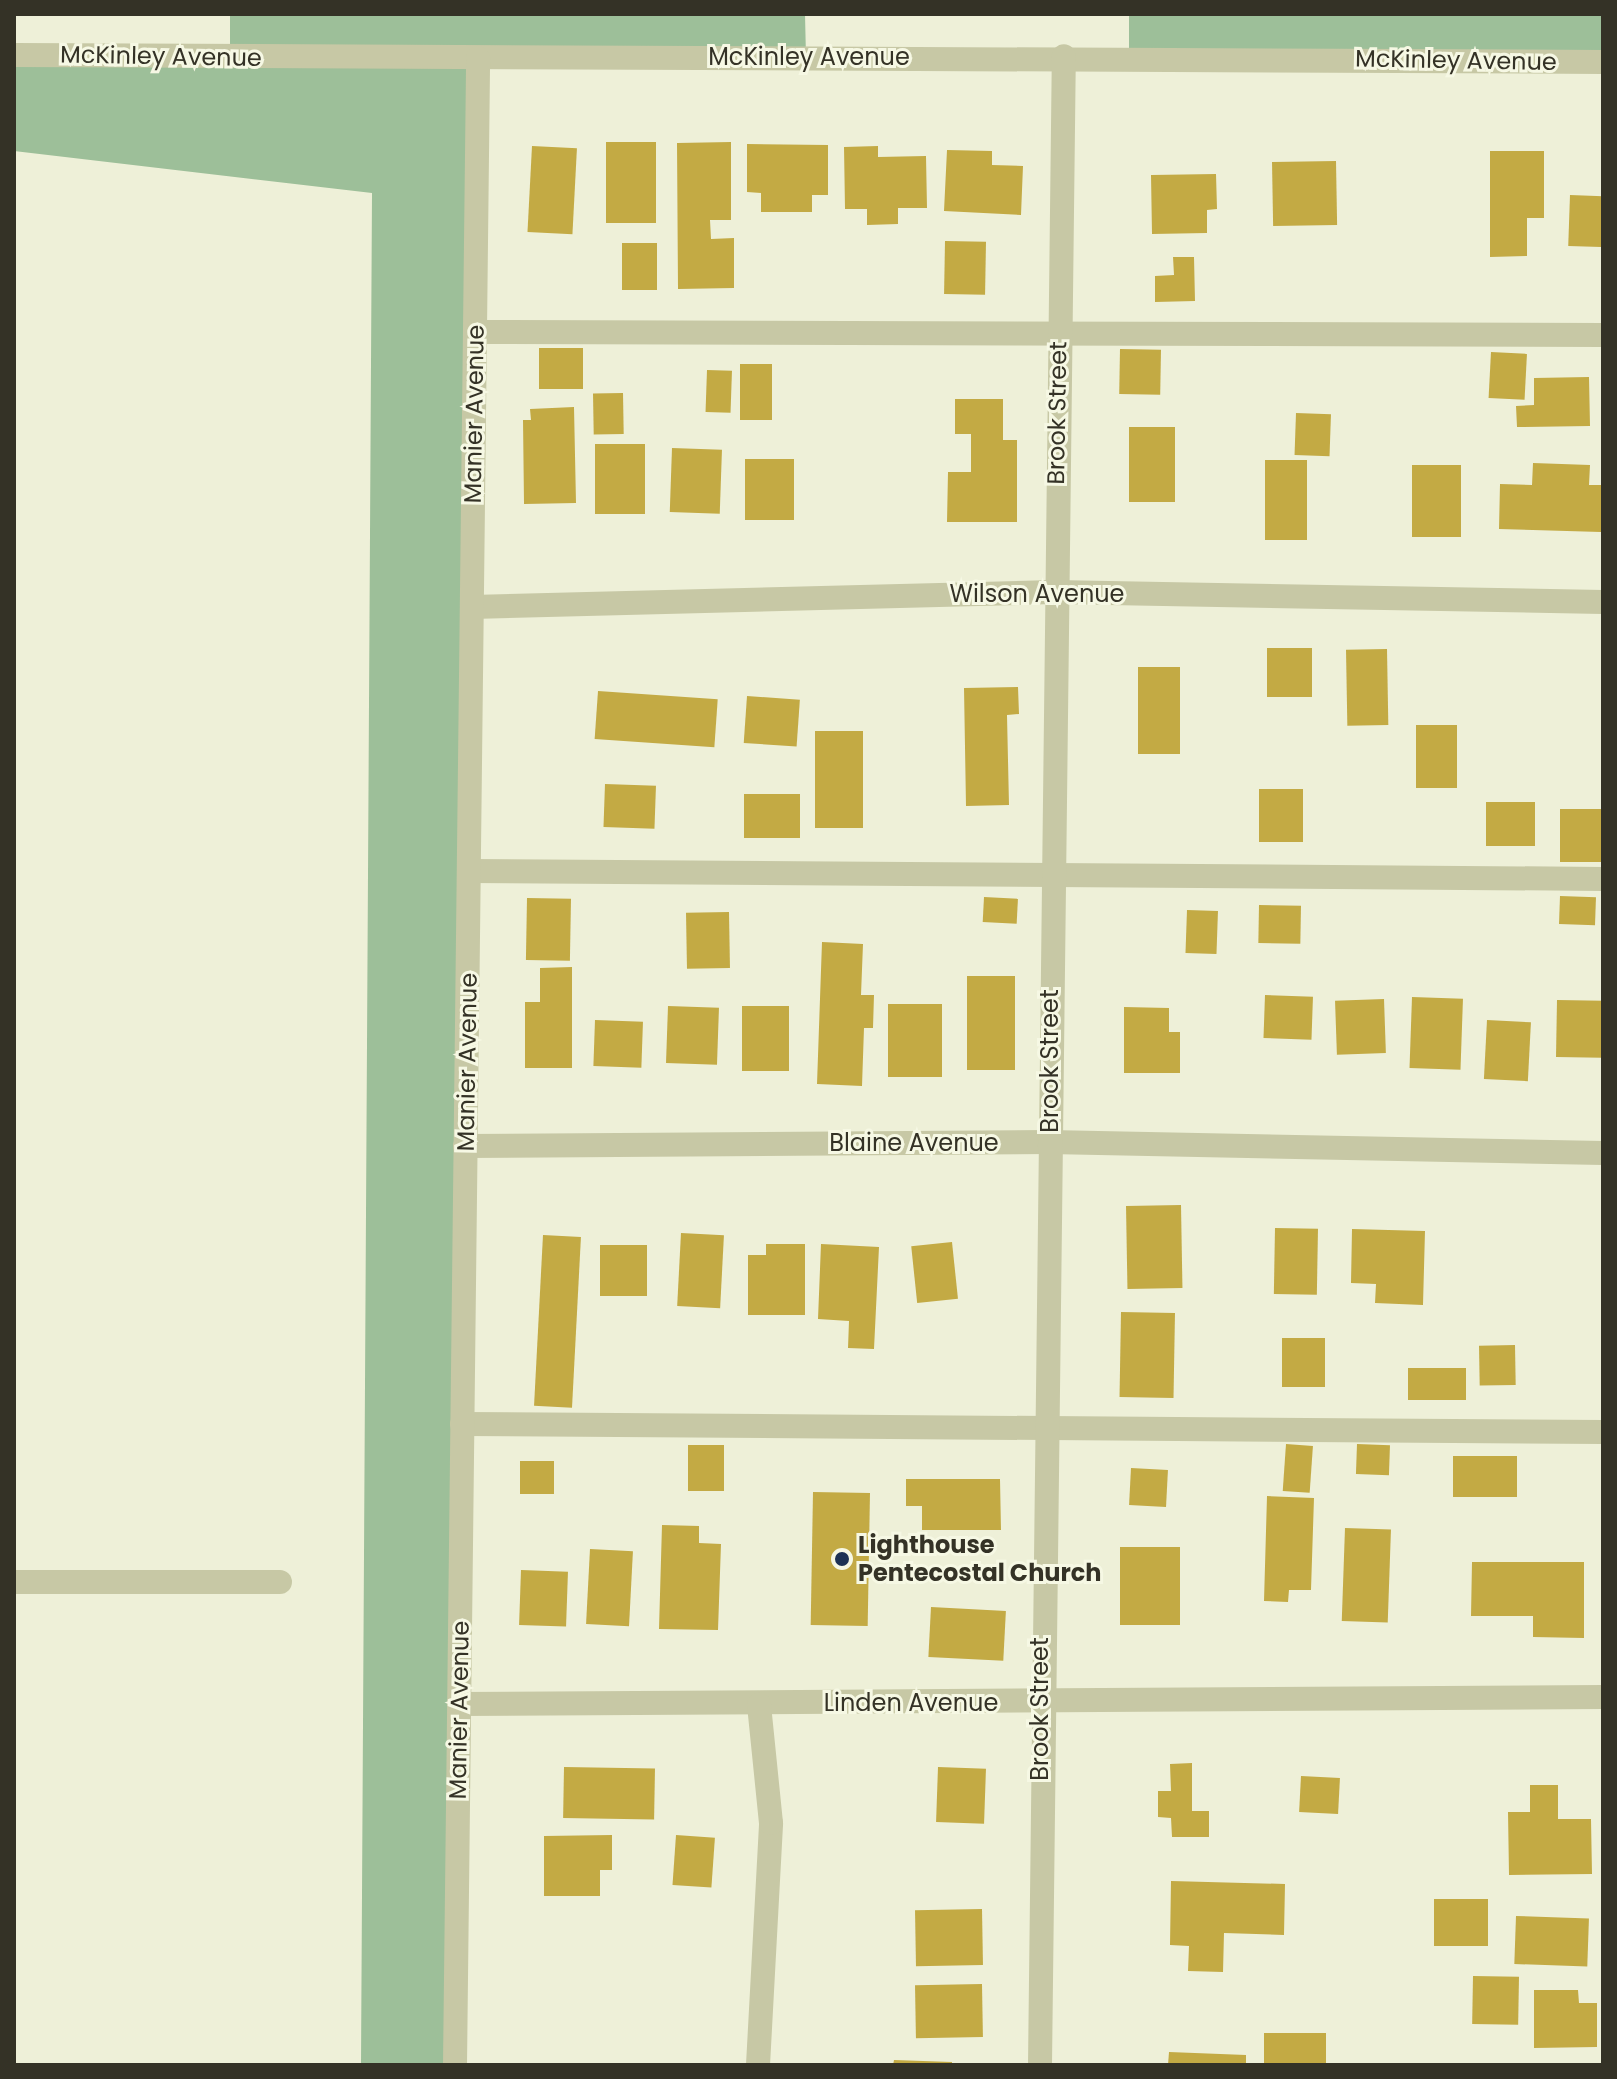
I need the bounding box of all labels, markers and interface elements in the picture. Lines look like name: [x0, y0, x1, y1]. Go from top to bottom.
street label: McKinley Avenue: [60, 40, 262, 72]
street label: McKinley Avenue: [708, 43, 910, 71]
street label: McKinley Avenue: [1355, 44, 1557, 76]
street label: Manier Avenue: [458, 325, 490, 503]
street label: Brook Street: [1041, 341, 1073, 485]
street label: Wilson Avenue: [949, 580, 1125, 608]
street label: Manier Avenue: [451, 973, 483, 1151]
street label: Brook Street: [1036, 989, 1064, 1133]
street label: Blaine Avenue: [829, 1129, 999, 1157]
place label: Lighthouse Pentecostal Church: [858, 1531, 1101, 1587]
marker: Lighthouse Pentecostal Church: [833, 1550, 851, 1568]
street label: Manier Avenue: [443, 1621, 475, 1799]
street label: Brook Street: [1026, 1637, 1054, 1781]
street label: Linden Avenue: [824, 1689, 998, 1717]

